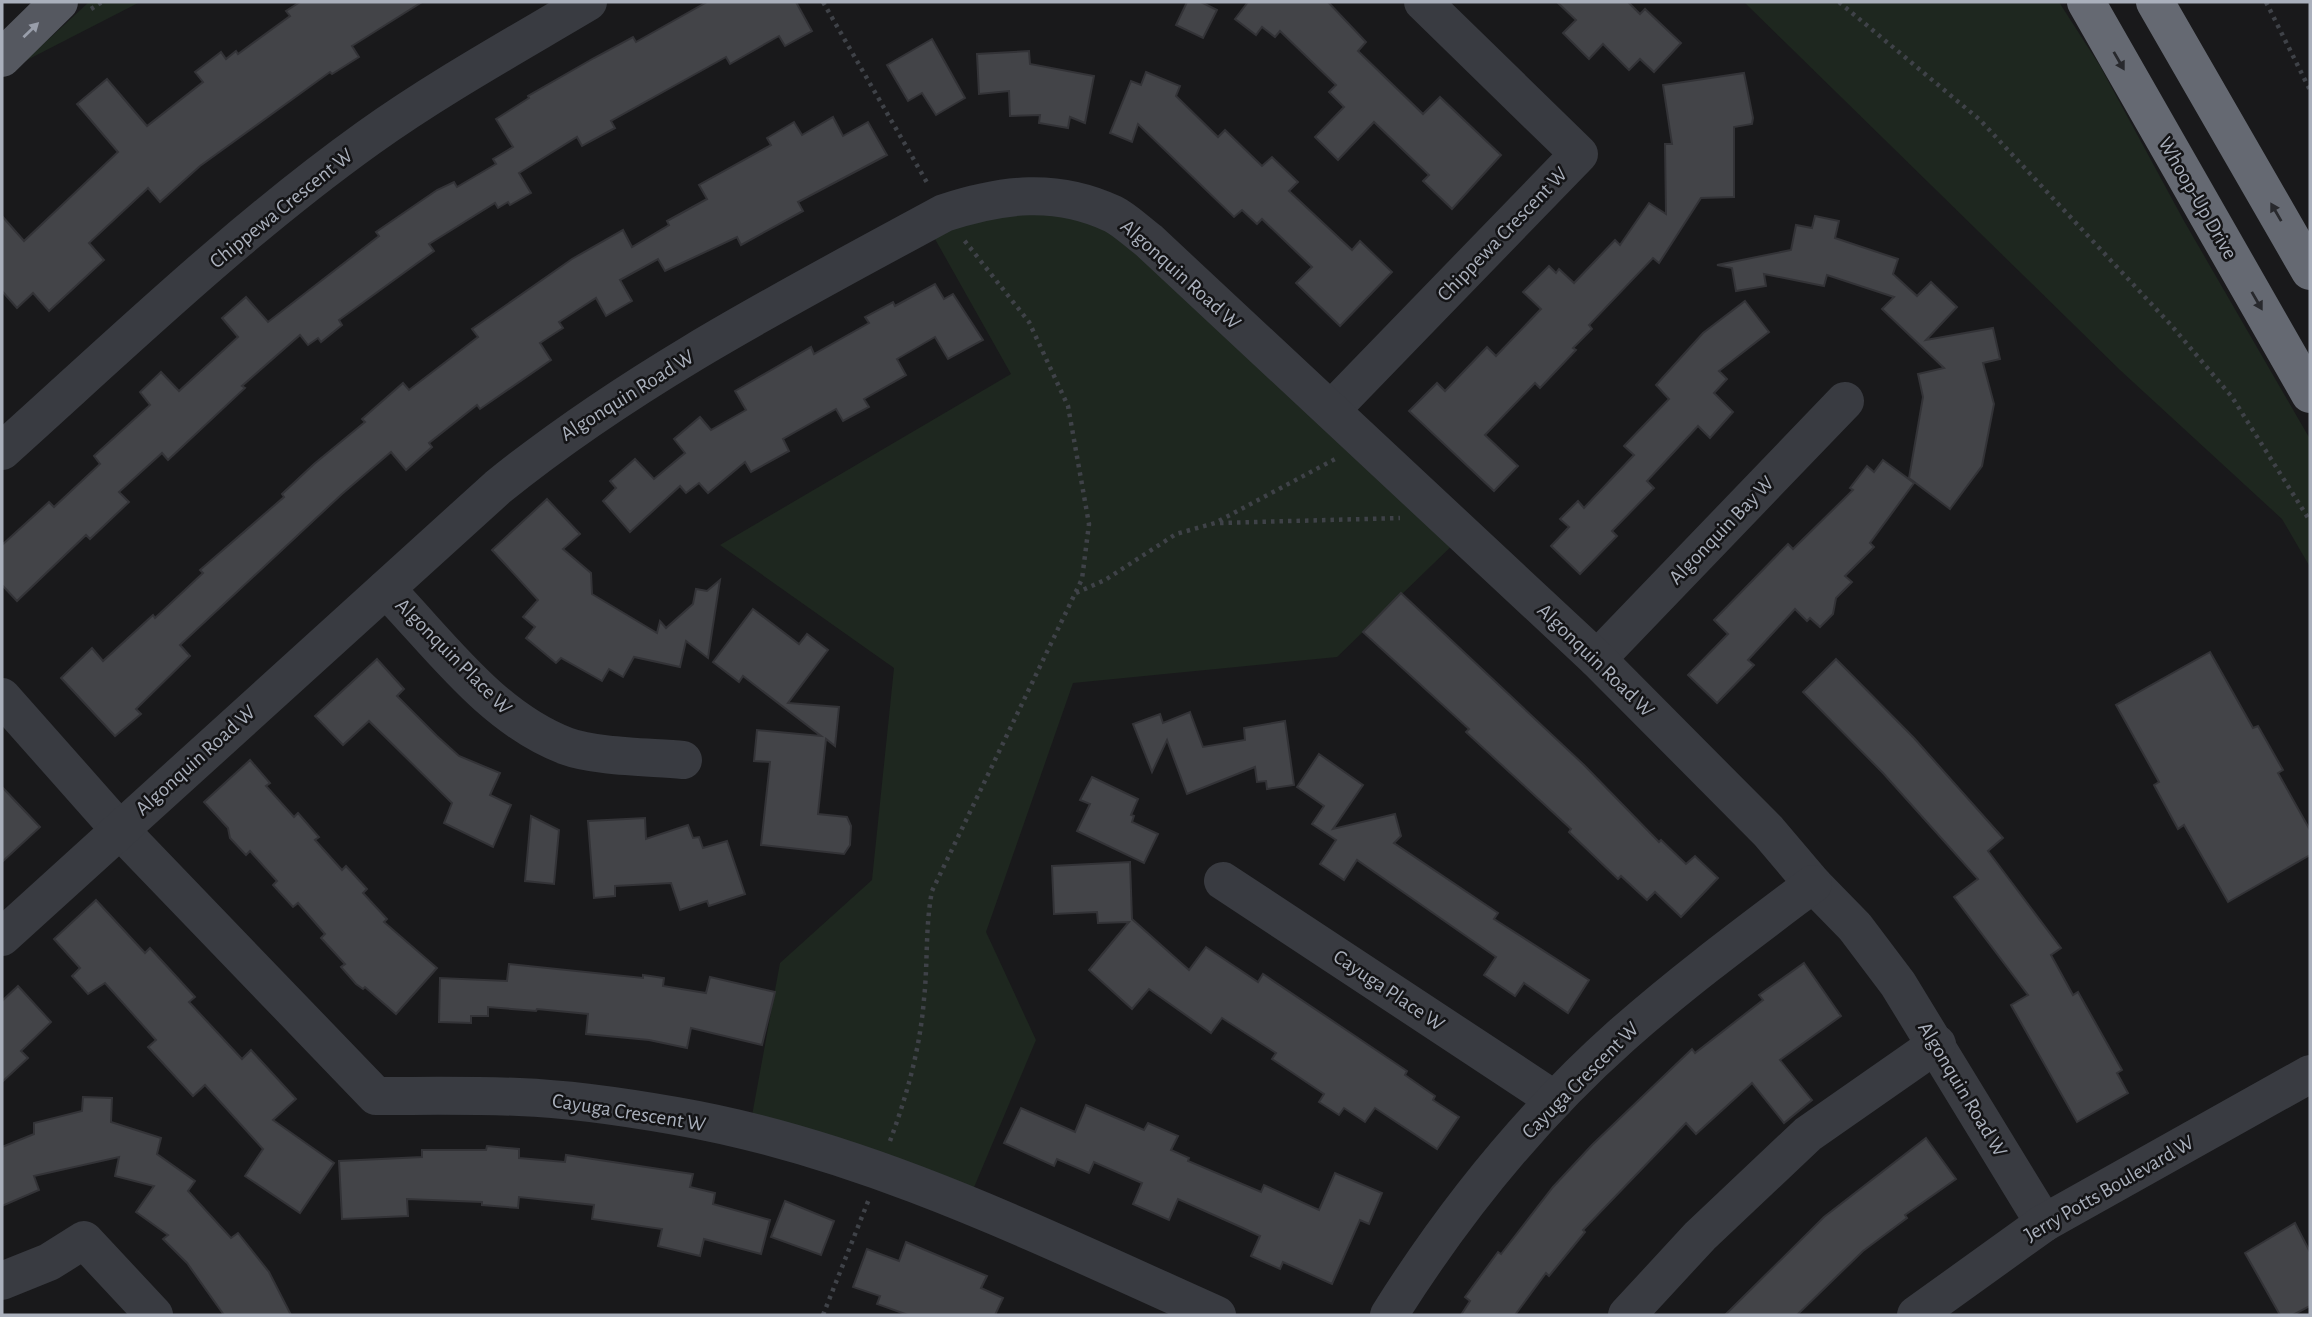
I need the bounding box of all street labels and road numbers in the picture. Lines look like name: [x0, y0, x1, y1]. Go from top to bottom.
street label: Whoop-Up Drive: [2154, 134, 2241, 263]
street label: Chippewa Crescent W: [206, 144, 357, 272]
street label: Chippewa Crescent W: [1433, 163, 1572, 305]
street label: Algonquin Road W: [1117, 215, 1245, 334]
street label: Algonquin Road W: [557, 346, 698, 445]
street label: Algonquin Bay W: [1665, 472, 1778, 588]
street label: Algonquin Place W: [391, 594, 516, 719]
street label: Algonquin Road W: [1533, 600, 1658, 721]
street label: Algonquin Road W: [131, 701, 259, 819]
street label: Cayuga Place W: [1329, 946, 1448, 1035]
street label: Cayuga Crescent W: [1518, 1018, 1643, 1143]
street label: Algonquin Road W: [1914, 1018, 2011, 1161]
street label: Cayuga Crescent W: [551, 1090, 708, 1135]
street label: Jerry Potts Boulevard W: [2021, 1131, 2198, 1245]

